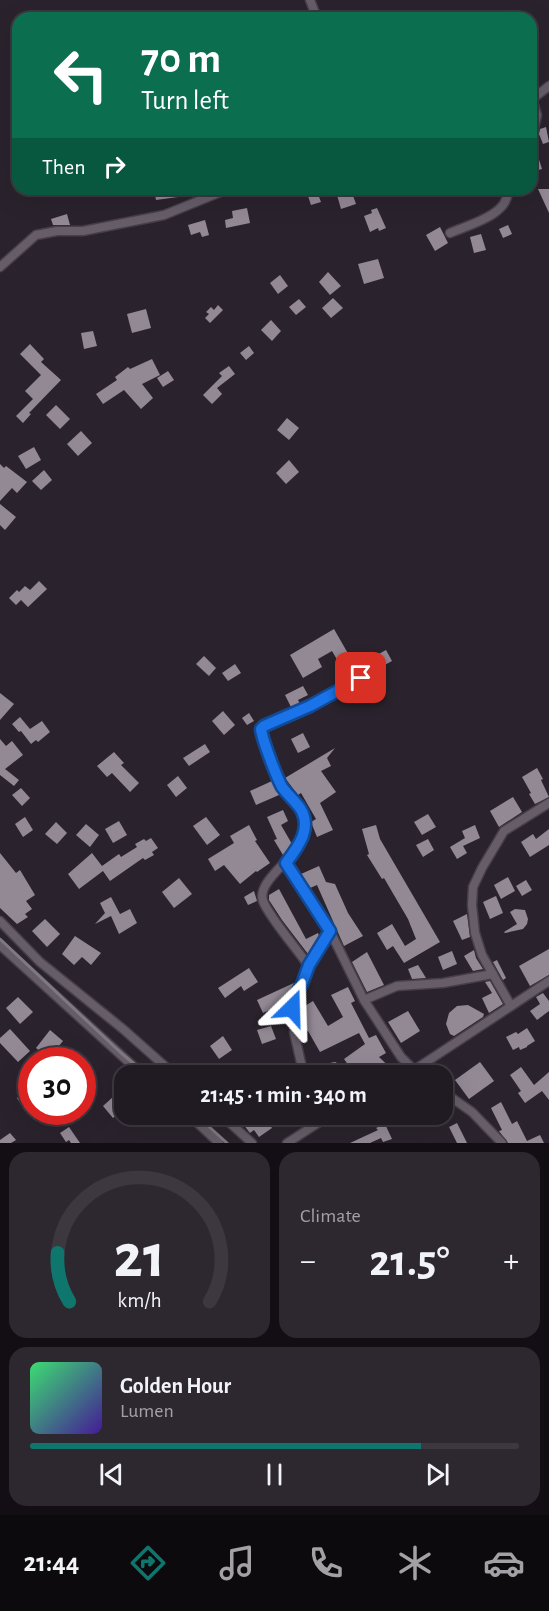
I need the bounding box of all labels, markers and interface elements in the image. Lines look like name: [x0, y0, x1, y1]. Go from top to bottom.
icon: left: [42, 36, 120, 114]
text: 70 m: [141, 38, 221, 80]
text: Turn left: [141, 87, 229, 114]
icon: right: [98, 150, 131, 183]
text: Then: [42, 156, 86, 178]
pin: [335, 652, 386, 703]
icon: arrive: [344, 661, 377, 694]
position arrow: [260, 976, 324, 1040]
speed limit sign: 30: [18, 1047, 96, 1125]
text: 21:45 · 1 min · 340 m: [200, 1084, 367, 1106]
text: Climate: [300, 1206, 361, 1226]
text: 21: [114, 1226, 165, 1288]
text: 21.5°: [369, 1239, 450, 1284]
text: −: [300, 1245, 316, 1278]
text: +: [503, 1245, 519, 1278]
text: km/h: [117, 1290, 162, 1311]
text: Golden Hour: [120, 1375, 231, 1397]
text: Lumen: [120, 1401, 174, 1421]
icon: previous: [95, 1458, 128, 1491]
icon: pause: [258, 1458, 291, 1491]
icon: next: [421, 1458, 454, 1491]
icon: directions: [127, 1542, 169, 1584]
icon: music: [216, 1542, 258, 1584]
icon: phone: [305, 1542, 347, 1584]
icon: climate: [394, 1542, 436, 1584]
icon: car: [483, 1542, 525, 1584]
text: 21:44: [24, 1549, 79, 1576]

